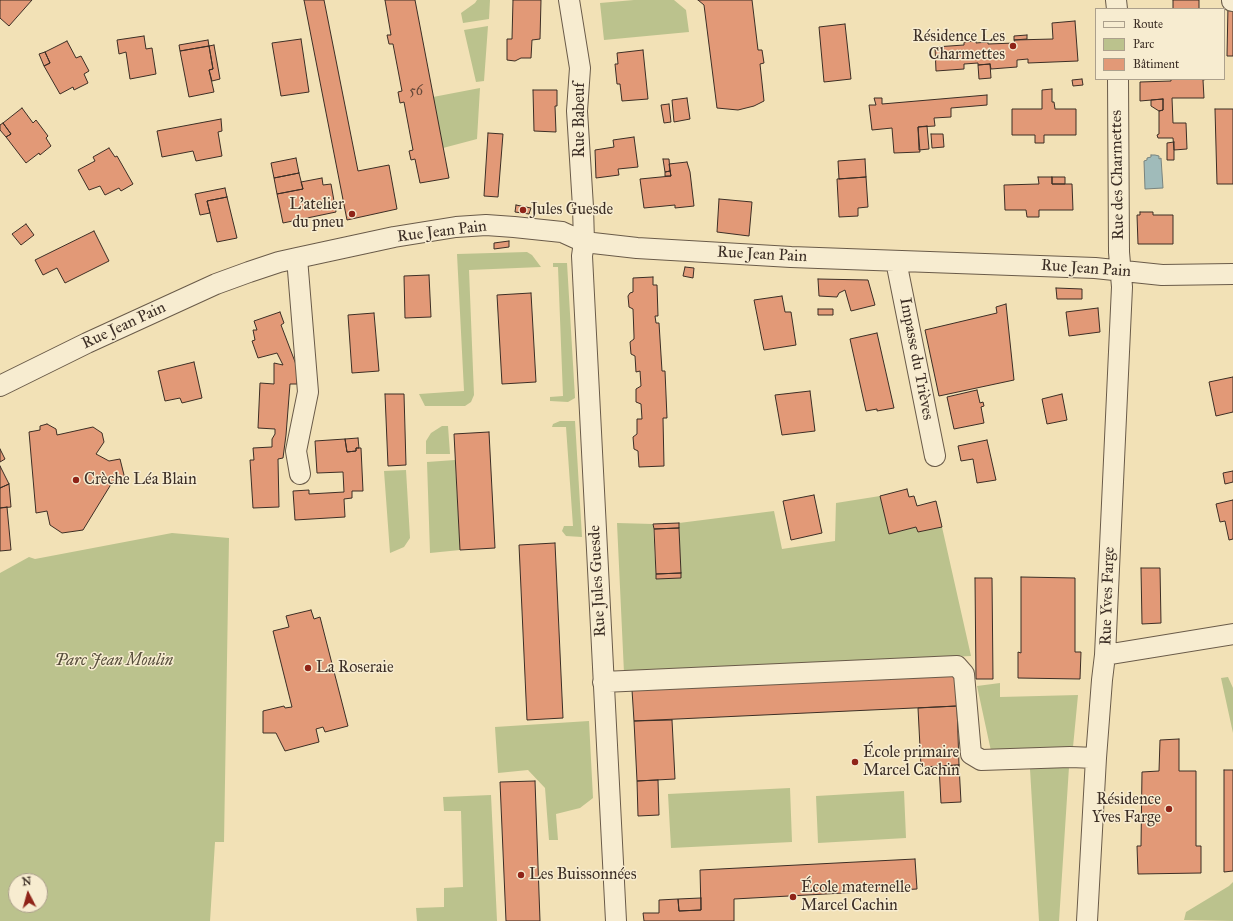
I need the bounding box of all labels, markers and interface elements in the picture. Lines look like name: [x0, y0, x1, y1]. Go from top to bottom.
legend: [1095, 8, 1225, 80]
text: Route: [1133, 17, 1163, 31]
place label: Résidence Les Charmettes: [912, 27, 1005, 65]
text: Parc: [1133, 37, 1154, 51]
marker: Résidence Les Charmettes: [1008, 41, 1018, 51]
text: Bâtiment: [1133, 57, 1179, 71]
street label: Rue Babeuf: [570, 82, 590, 158]
house number: 56: [409, 84, 423, 100]
street label: Rue des Charmettes: [1107, 110, 1129, 240]
place label: L'atelier du pneu: [289, 195, 344, 233]
place label: Jules Guesde: [531, 200, 613, 220]
marker: Jules Guesde: [518, 205, 528, 215]
marker: L'atelier du pneu: [347, 209, 357, 219]
street label: Rue Jean Pain: [396, 217, 488, 247]
street label: Rue Jean Pain: [717, 243, 807, 267]
street label: Rue Jean Pain: [1040, 256, 1132, 282]
street label: Impasse du Trièves: [895, 296, 937, 422]
street label: Rue Jean Pain: [79, 298, 169, 354]
place label: Crèche Léa Blain: [84, 470, 197, 490]
marker: Crèche Léa Blain: [71, 475, 81, 485]
street label: Rue Jules Guesde: [585, 525, 611, 637]
street label: Rue Yves Farge: [1097, 546, 1119, 646]
park label: Parc Jean Moulin: [55, 651, 173, 671]
place label: La Roseraie: [316, 658, 394, 678]
marker: La Roseraie: [303, 663, 313, 673]
place label: École primaire Marcel Cachin: [863, 743, 960, 781]
marker: École primaire Marcel Cachin: [850, 757, 860, 767]
place label: Résidence Yves Farge: [1092, 790, 1161, 828]
marker: Résidence Yves Farge: [1164, 804, 1174, 814]
place label: Les Buissonnées: [529, 865, 637, 885]
marker: Les Buissonnées: [516, 870, 526, 880]
north arrow: [8, 873, 48, 913]
text: N: [21, 875, 32, 889]
place label: École maternelle Marcel Cachin: [801, 878, 911, 916]
marker: École maternelle Marcel Cachin: [788, 892, 798, 902]

